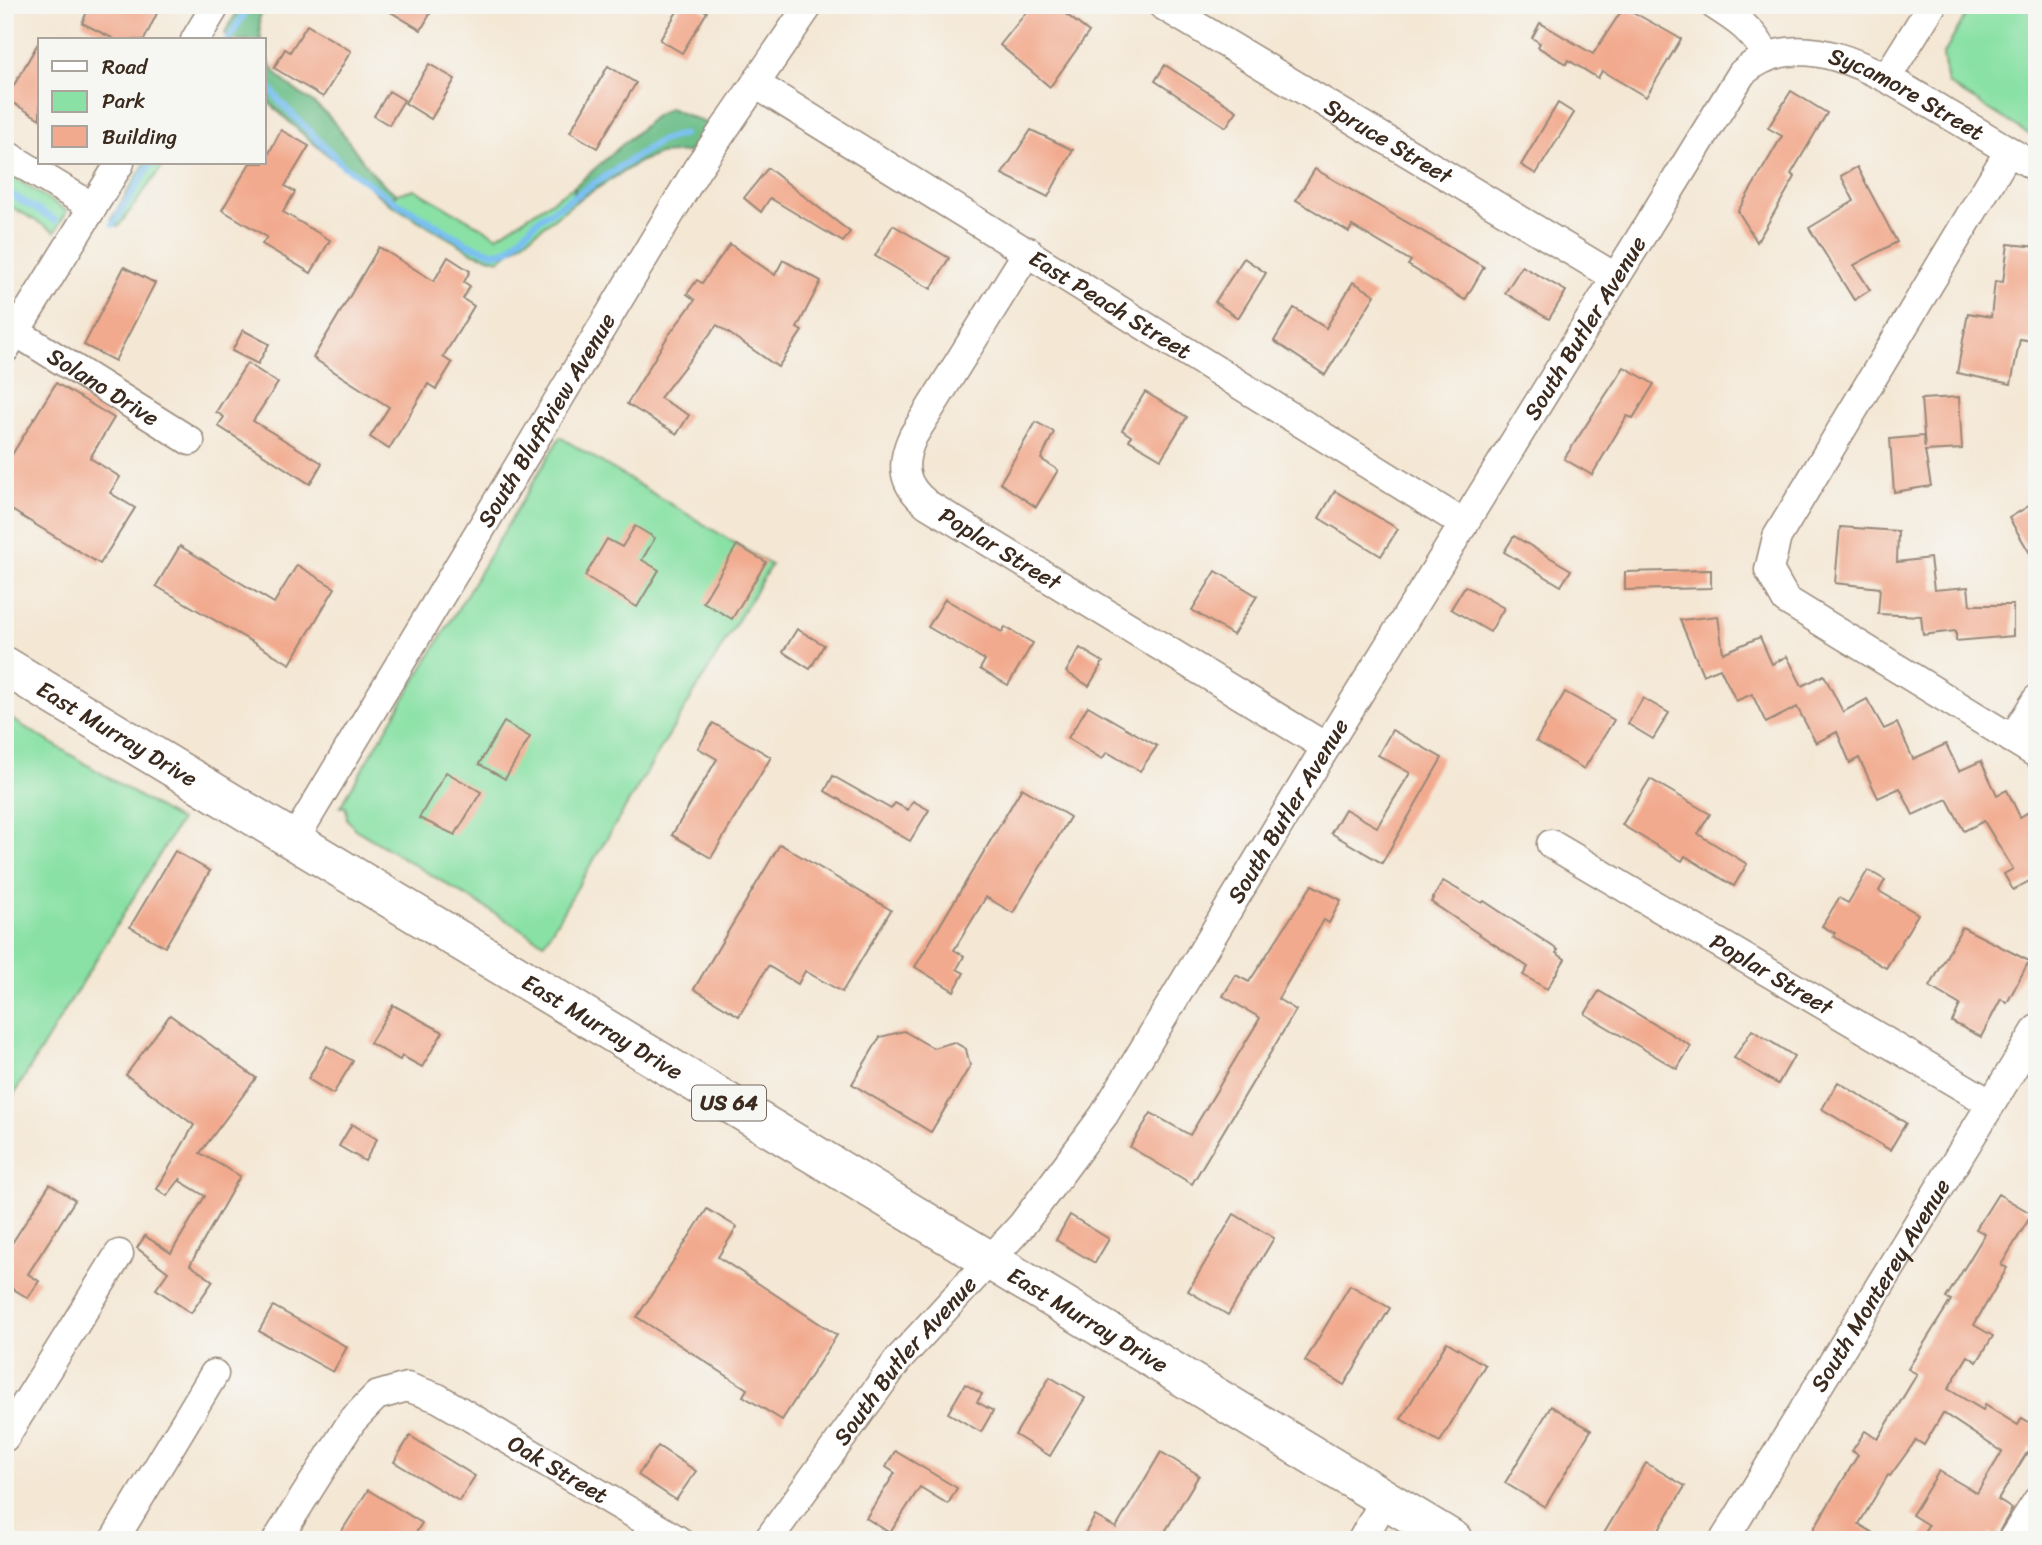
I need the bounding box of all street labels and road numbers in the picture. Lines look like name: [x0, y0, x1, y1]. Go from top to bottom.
street label: Sycamore Street: [1824, 36, 1993, 153]
street label: Spruce Street: [1316, 87, 1462, 197]
street label: South Butler Avenue: [1512, 227, 1658, 429]
street label: East Peach Street: [1021, 239, 1200, 371]
street label: South Bluffview Avenue: [466, 305, 627, 536]
street label: Solano Drive: [39, 336, 167, 438]
street label: Poplar Street: [930, 496, 1071, 603]
street label: East Murray Drive: [28, 669, 206, 799]
street label: South Butler Avenue: [1216, 710, 1360, 912]
street label: Poplar Street: [1702, 922, 1842, 1028]
street label: East Murray Drive: [514, 962, 691, 1092]
road number: US 64: [692, 1086, 766, 1120]
street label: South Monterey Avenue: [1799, 1170, 1962, 1400]
street label: East Murray Drive: [999, 1255, 1177, 1385]
street label: South Butler Avenue: [822, 1266, 988, 1455]
street label: Oak Street: [499, 1423, 616, 1516]

